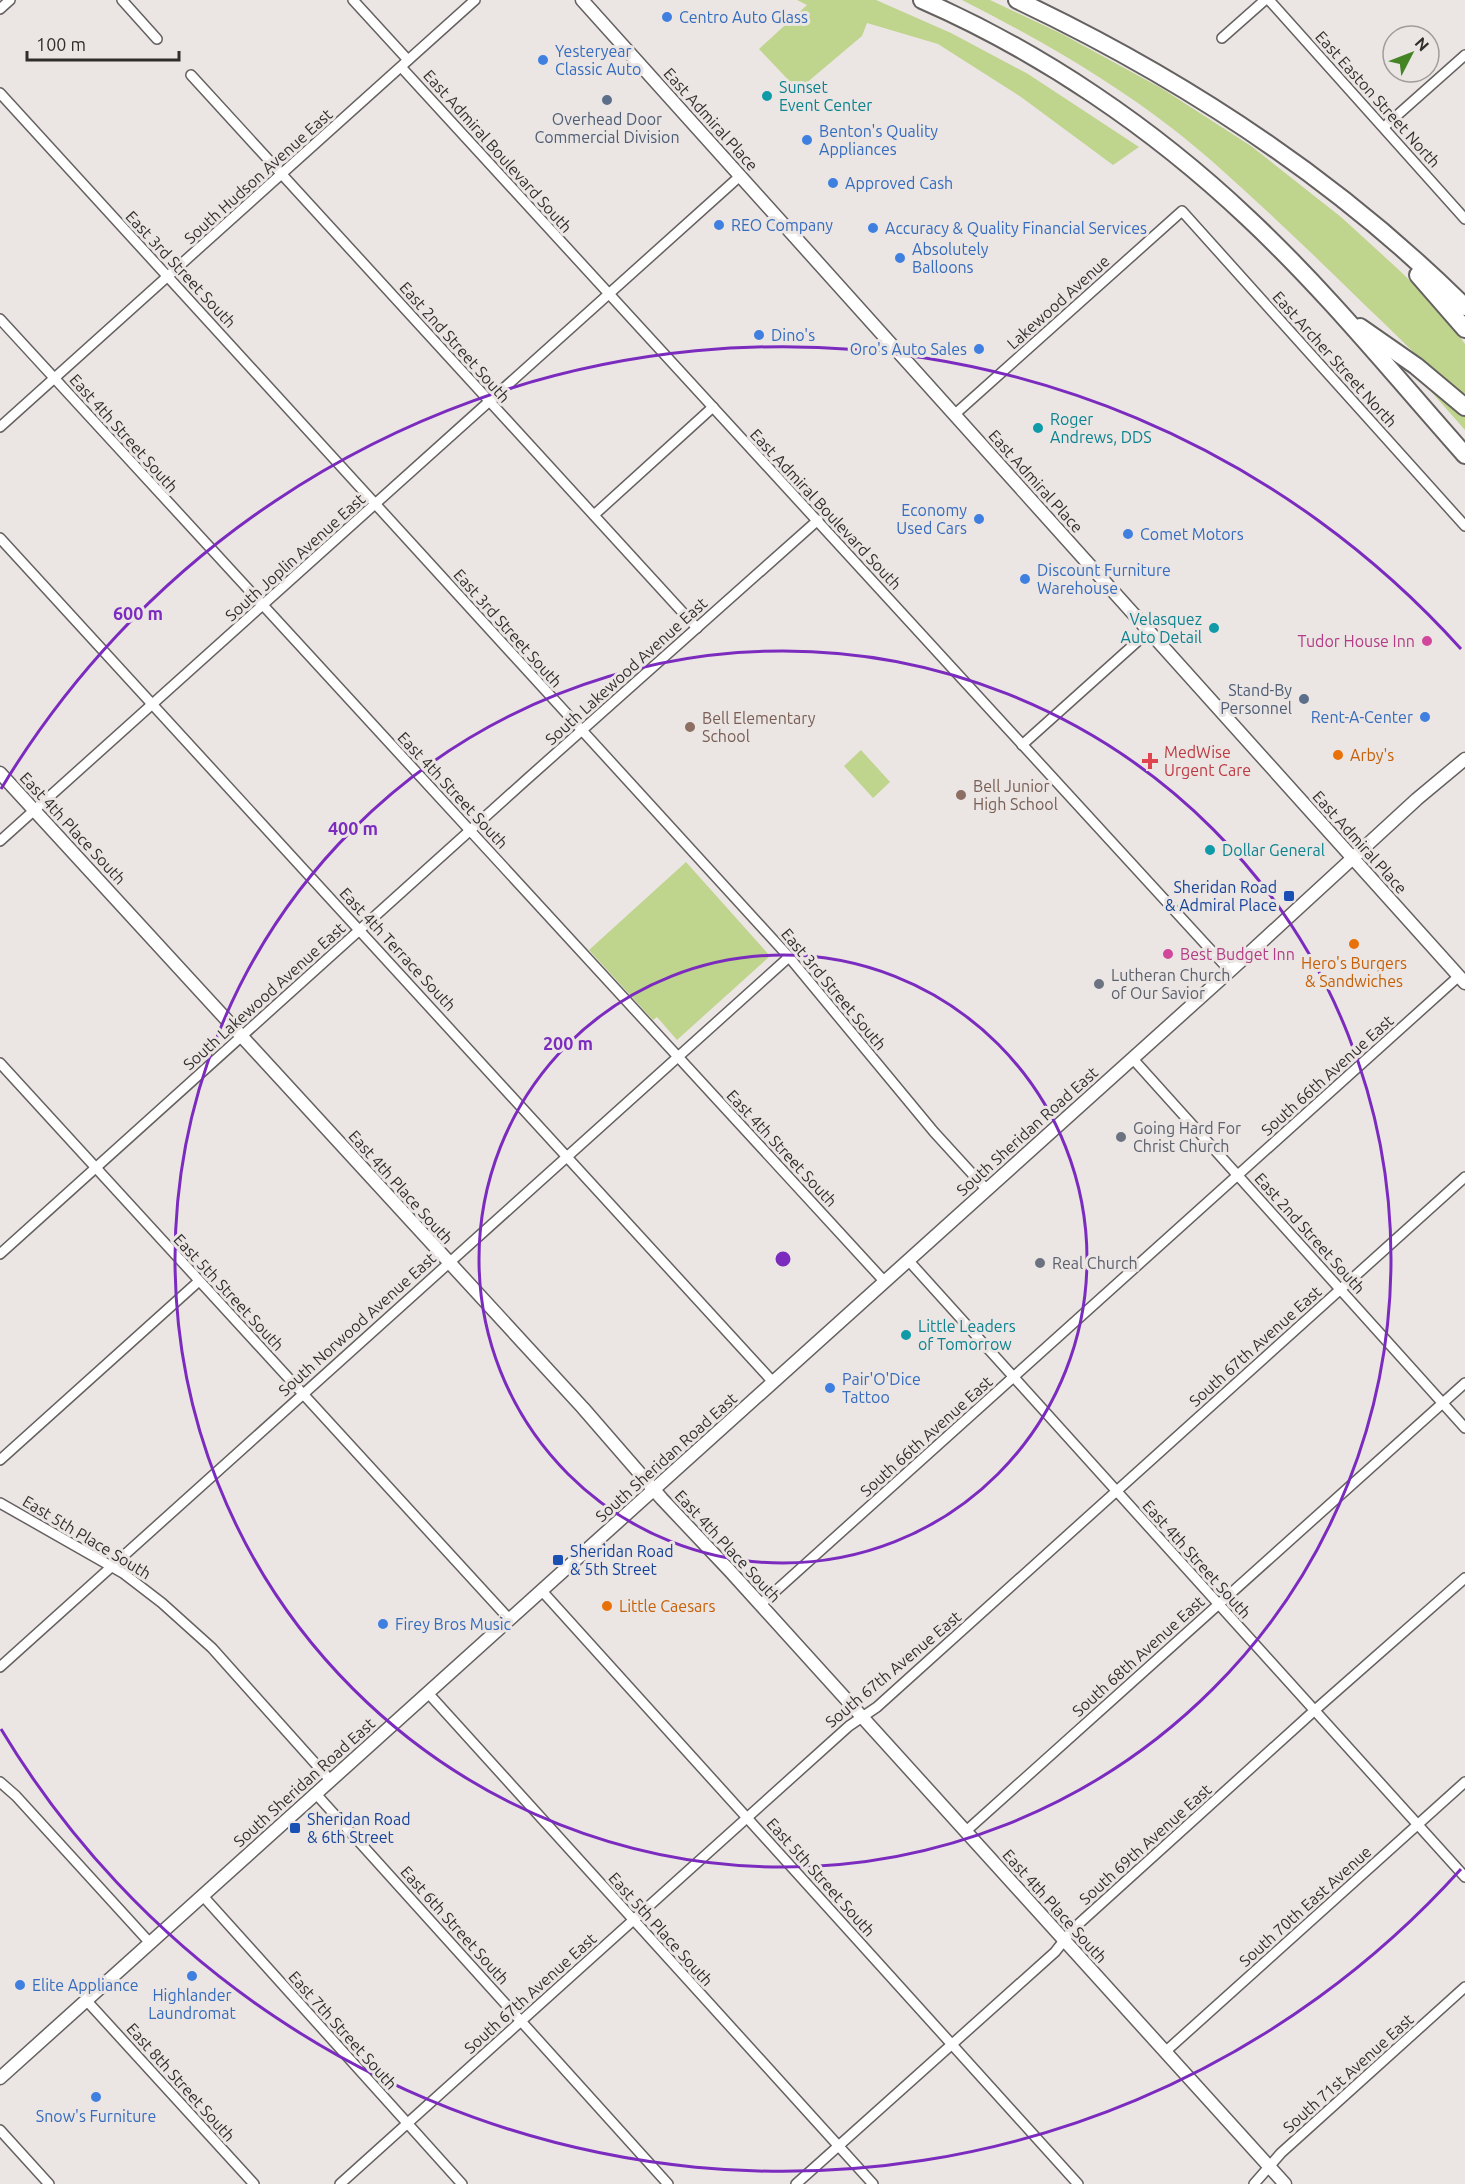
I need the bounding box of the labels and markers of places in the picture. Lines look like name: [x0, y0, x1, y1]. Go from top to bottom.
place label: Centro Auto Glass: [679, 8, 808, 26]
marker: Centro Auto Glass: [660, 10, 674, 24]
place label: Yesteryear Classic Auto: [555, 42, 641, 78]
marker: Yesteryear Classic Auto: [536, 53, 550, 67]
place label: Sunset Event Center: [779, 78, 872, 114]
marker: Sunset Event Center: [760, 89, 774, 103]
marker: Overhead Door Commercial Division: [600, 93, 614, 107]
place label: Overhead Door Commercial Division: [534, 110, 680, 146]
place label: Benton's Quality Appliances: [819, 122, 938, 158]
marker: Benton's Quality Appliances: [800, 133, 814, 147]
place label: Approved Cash: [845, 174, 953, 192]
marker: Approved Cash: [826, 176, 840, 190]
place label: REO Company: [731, 216, 833, 234]
marker: REO Company: [712, 218, 726, 232]
place label: Accuracy & Quality Financial Services: [885, 219, 1147, 237]
marker: Accuracy & Quality Financial Services: [866, 221, 880, 235]
place label: Absolutely Balloons: [912, 240, 989, 276]
marker: Absolutely Balloons: [893, 251, 907, 265]
place label: Dino's: [771, 326, 815, 344]
marker: Dino's: [752, 328, 766, 342]
place label: Oro's Auto Sales: [850, 340, 967, 358]
marker: Oro's Auto Sales: [972, 342, 986, 356]
place label: Roger Andrews, DDS: [1050, 410, 1152, 446]
marker: Roger Andrews, DDS: [1031, 421, 1045, 435]
place label: Economy Used Cars: [896, 501, 967, 537]
marker: Economy Used Cars: [972, 512, 986, 526]
place label: Comet Motors: [1140, 525, 1244, 543]
marker: Comet Motors: [1121, 527, 1135, 541]
place label: Discount Furniture Warehouse: [1037, 561, 1171, 597]
marker: Discount Furniture Warehouse: [1018, 572, 1032, 586]
place label: Velasquez Auto Detail: [1120, 610, 1202, 646]
marker: Velasquez Auto Detail: [1207, 621, 1221, 635]
place label: Tudor House Inn: [1298, 632, 1415, 650]
marker: Tudor House Inn: [1420, 634, 1434, 648]
place label: Stand-By Personnel: [1220, 681, 1292, 717]
marker: Stand-By Personnel: [1297, 692, 1311, 706]
place label: Rent-A-Center: [1311, 708, 1413, 726]
place label: Bell Elementary School: [702, 709, 816, 745]
marker: Rent-A-Center: [1418, 710, 1432, 724]
marker: Bell Elementary School: [683, 720, 697, 734]
place label: MedWise Urgent Care: [1164, 743, 1251, 779]
place label: Arby's: [1350, 746, 1394, 764]
marker: Arby's: [1331, 748, 1345, 762]
marker: MedWise Urgent Care: [1141, 752, 1159, 770]
place label: Bell Junior High School: [973, 777, 1058, 813]
marker: Bell Junior High School: [954, 788, 968, 802]
place label: Dollar General: [1222, 841, 1325, 859]
marker: Dollar General: [1203, 843, 1217, 857]
place label: Sheridan Road & Admiral Place: [1165, 878, 1277, 914]
marker: Sheridan Road & Admiral Place: [1282, 889, 1296, 903]
marker: Hero's Burgers & Sandwiches: [1347, 937, 1361, 951]
place label: Best Budget Inn: [1180, 945, 1295, 963]
marker: Best Budget Inn: [1161, 947, 1175, 961]
place label: Hero's Burgers & Sandwiches: [1301, 954, 1407, 990]
place label: Lutheran Church of Our Savior: [1111, 966, 1230, 1002]
marker: Lutheran Church of Our Savior: [1092, 977, 1106, 991]
place label: Going Hard For Christ Church: [1133, 1119, 1241, 1155]
marker: Going Hard For Christ Church: [1114, 1130, 1128, 1144]
centre of rings: [773, 1249, 793, 1269]
place label: Real Church: [1052, 1254, 1138, 1272]
marker: Real Church: [1033, 1256, 1047, 1270]
place label: Little Leaders of Tomorrow: [918, 1317, 1016, 1353]
marker: Little Leaders of Tomorrow: [899, 1328, 913, 1342]
place label: Pair'O'Dice Tattoo: [842, 1370, 921, 1406]
marker: Pair'O'Dice Tattoo: [823, 1381, 837, 1395]
place label: Sheridan Road & 5th Street: [570, 1542, 674, 1578]
marker: Sheridan Road & 5th Street: [551, 1553, 565, 1567]
place label: Little Caesars: [619, 1597, 715, 1615]
marker: Little Caesars: [600, 1599, 614, 1613]
place label: Firey Bros Music: [395, 1615, 512, 1633]
marker: Firey Bros Music: [376, 1617, 390, 1631]
place label: Sheridan Road & 6th Street: [307, 1810, 411, 1846]
marker: Sheridan Road & 6th Street: [288, 1821, 302, 1835]
marker: Highlander Laundromat: [185, 1969, 199, 1983]
place label: Elite Appliance: [32, 1976, 139, 1994]
marker: Elite Appliance: [13, 1978, 27, 1992]
place label: Highlander Laundromat: [148, 1986, 237, 2022]
marker: Snow's Furniture: [89, 2090, 103, 2104]
place label: Snow's Furniture: [36, 2107, 156, 2125]

